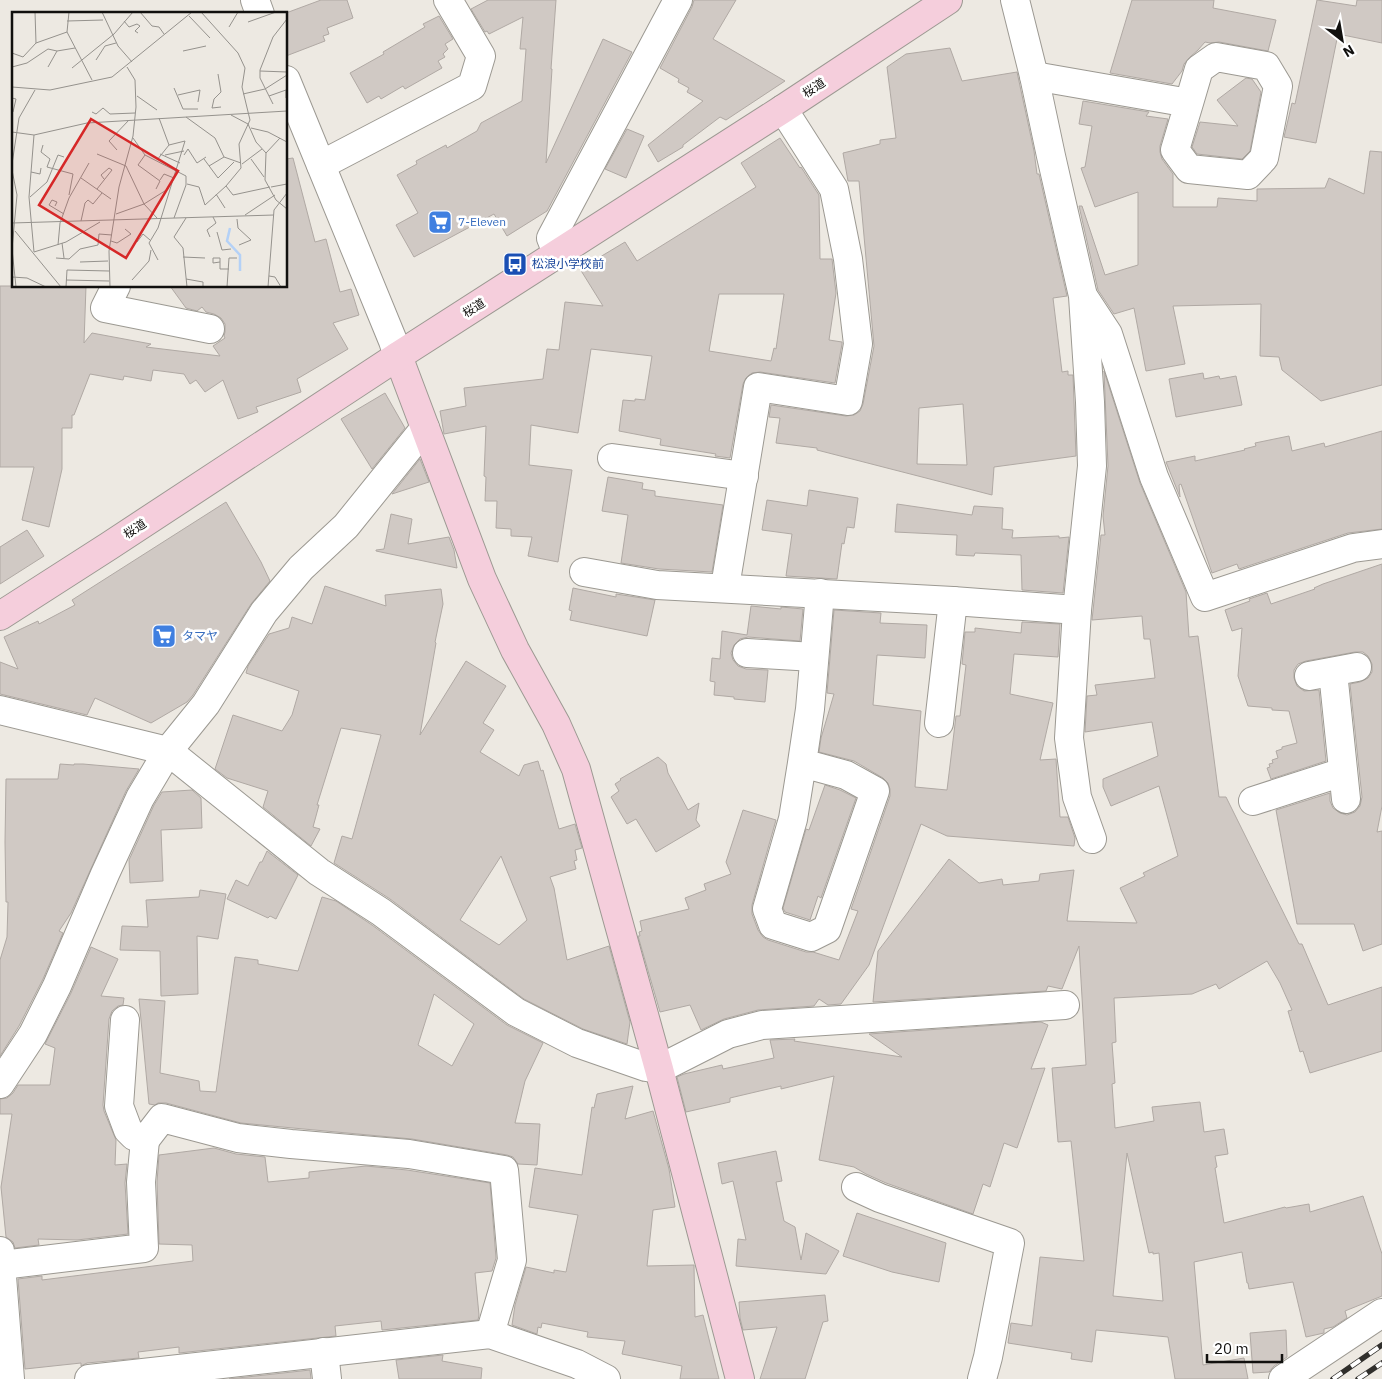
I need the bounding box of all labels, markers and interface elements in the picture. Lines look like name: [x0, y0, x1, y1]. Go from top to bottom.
inset map: [12, 12, 288, 288]
north arrow: [1317, 15, 1367, 65]
text: N: [1340, 41, 1358, 61]
street label: 桜道: [800, 75, 828, 100]
supermarket icon: 7-Eleven: [427, 209, 453, 235]
place label: 7-Eleven: [458, 214, 506, 229]
bus stop icon: 松浪小学校前: [502, 251, 528, 277]
place label: 松浪小学校前: [532, 256, 604, 271]
street label: 桜道: [460, 295, 488, 320]
street label: 桜道: [121, 516, 149, 541]
supermarket icon: タマヤ: [151, 623, 177, 649]
place label: タマヤ: [182, 628, 218, 643]
scale bar: [1207, 1332, 1282, 1364]
text: 20 m: [1214, 1339, 1249, 1358]

